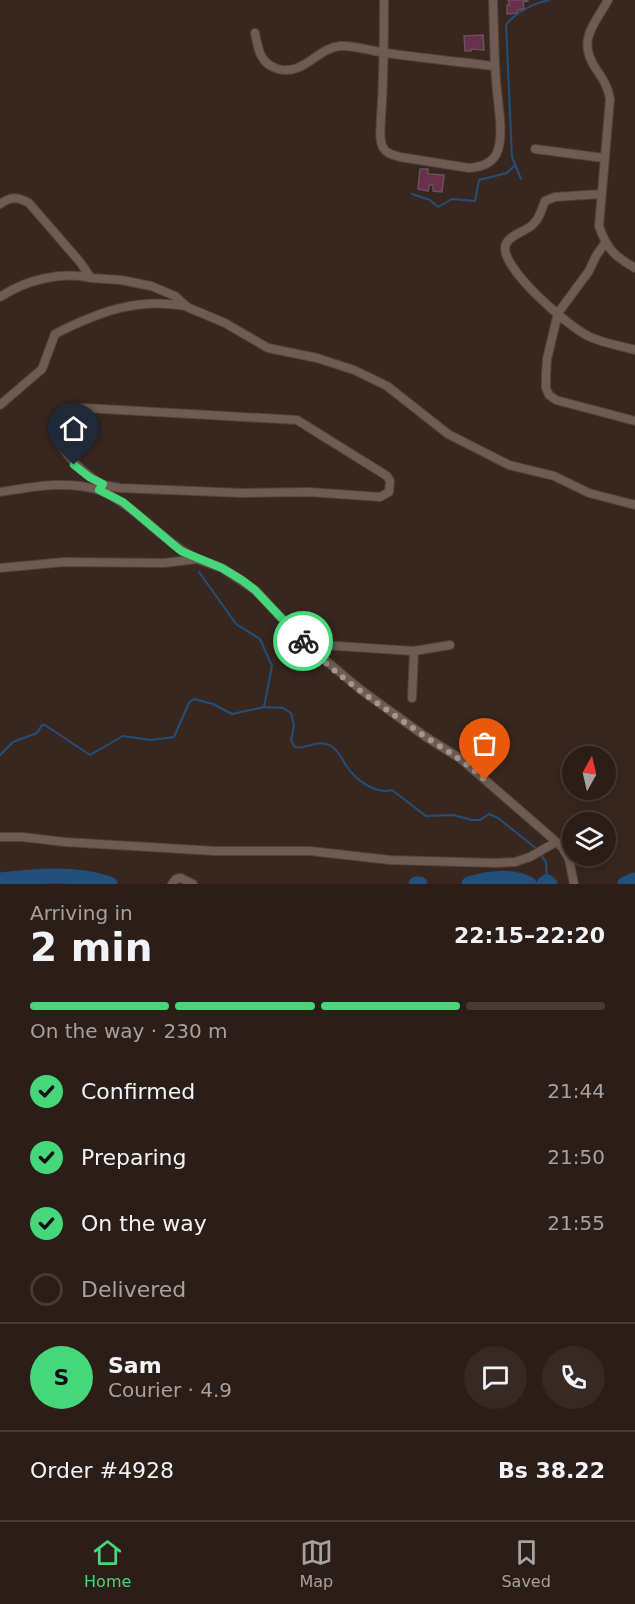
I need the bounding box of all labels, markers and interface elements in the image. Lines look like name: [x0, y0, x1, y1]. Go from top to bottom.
pin: [48, 403, 99, 465]
icon: home: [57, 412, 90, 445]
courier: [273, 611, 333, 671]
icon: bike: [287, 625, 320, 658]
pin: [459, 718, 510, 780]
icon: bag: [468, 727, 501, 760]
north arrow: [562, 746, 616, 800]
map controls: [562, 746, 616, 866]
button: layers: [562, 812, 616, 866]
text: Arriving in: [30, 901, 133, 925]
text: 22:15–22:20: [454, 923, 605, 948]
text: 2 min: [30, 925, 152, 970]
text: On the way · 230 m: [30, 1019, 228, 1043]
icon: check: [30, 1075, 63, 1108]
text: Confirmed: [81, 1079, 195, 1104]
text: 21:44: [547, 1079, 605, 1103]
icon: check: [30, 1141, 63, 1174]
text: Preparing: [81, 1145, 187, 1170]
text: 21:50: [547, 1145, 605, 1169]
icon: check: [30, 1207, 63, 1240]
text: On the way: [81, 1211, 207, 1236]
text: 21:55: [547, 1211, 605, 1235]
text: Delivered: [81, 1277, 186, 1302]
button: chat: [464, 1346, 527, 1409]
button: phone: [542, 1346, 605, 1409]
text: Sam: [108, 1353, 162, 1378]
text: S: [54, 1365, 69, 1390]
text: Courier · 4.9: [108, 1378, 232, 1402]
text: Order #4928: [30, 1458, 174, 1483]
text: Bs 38.22: [498, 1458, 605, 1483]
tab: Home: [84, 1536, 131, 1591]
tab: Map: [300, 1536, 333, 1591]
tab: Saved: [501, 1536, 551, 1591]

